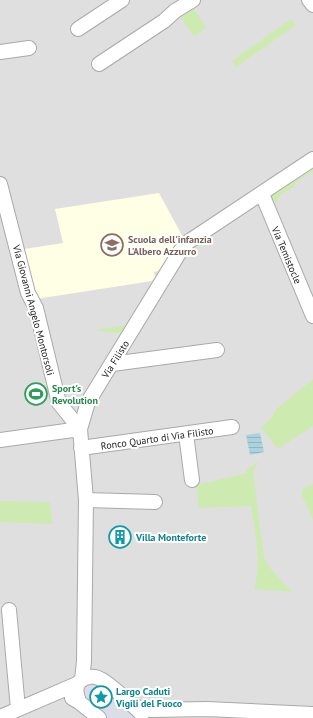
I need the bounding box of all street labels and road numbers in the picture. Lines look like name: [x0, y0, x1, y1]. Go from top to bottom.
street label: Via Temistocle: [268, 224, 304, 286]
street label: Via Giovanni Angelo Montorsoli: [10, 243, 57, 377]
street label: Via Filisto: [98, 338, 132, 381]
street label: Ronco Quarto di Via Filisto: [100, 424, 214, 453]

